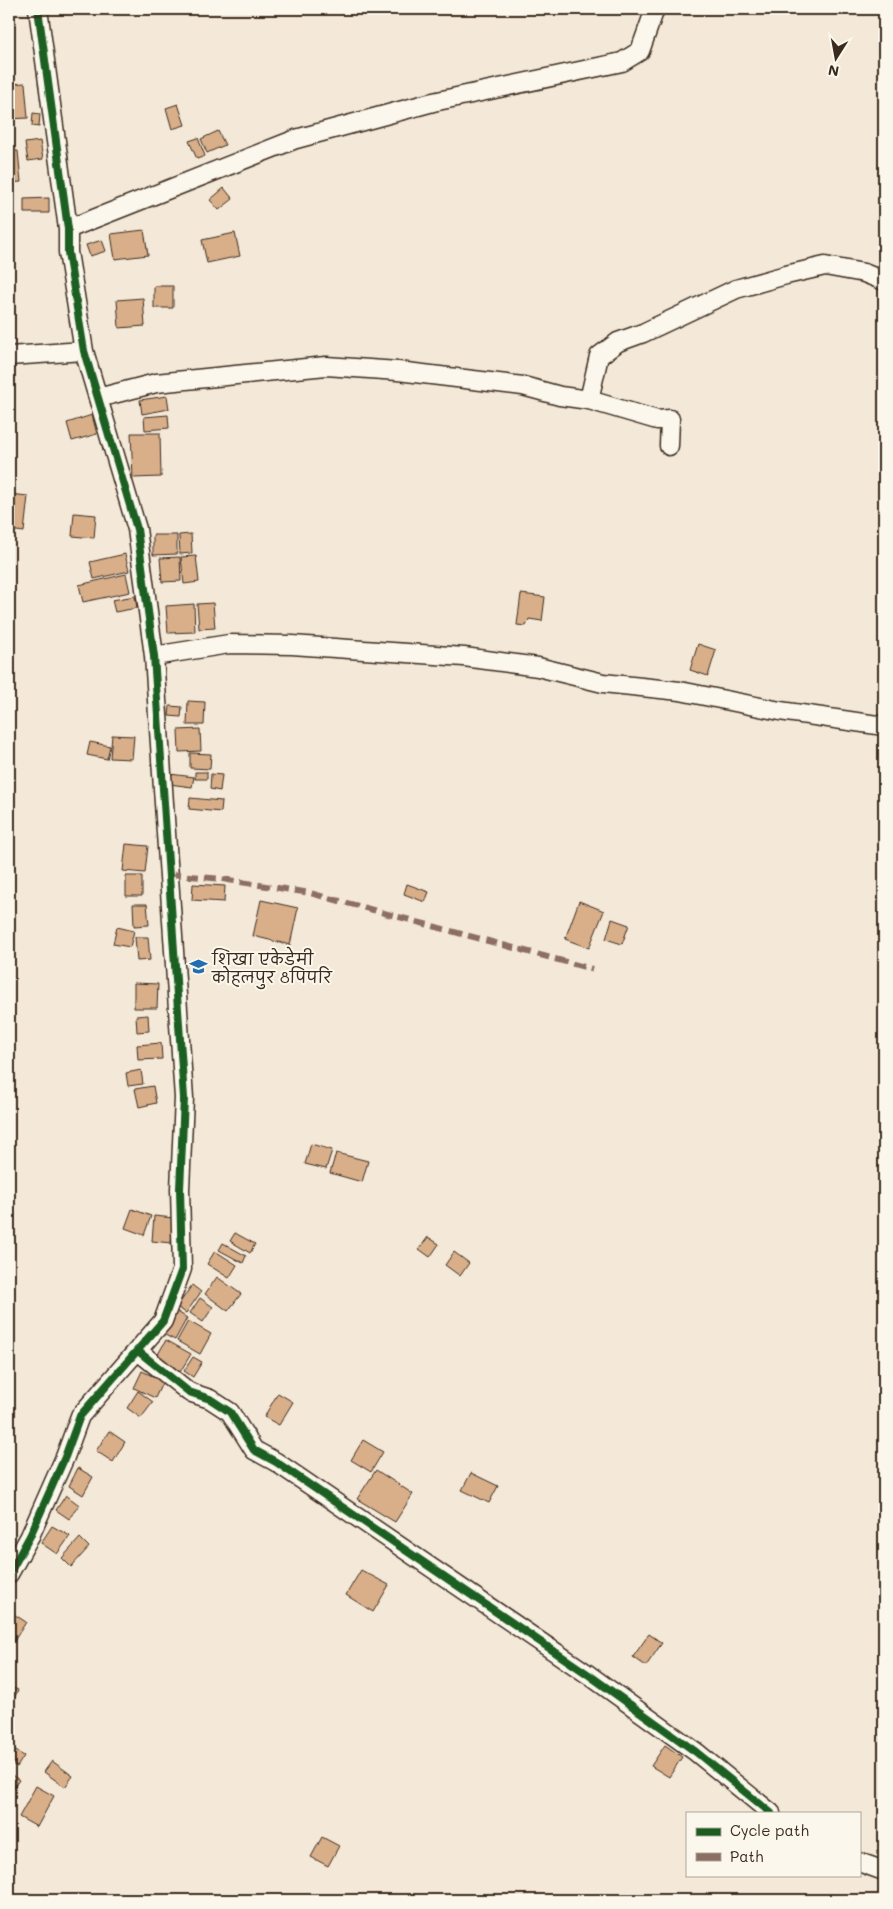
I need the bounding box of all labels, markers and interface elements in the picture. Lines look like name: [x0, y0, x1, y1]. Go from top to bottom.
north arrow: [810, 32, 860, 82]
text: N: [826, 61, 840, 82]
place label: शिखा एकेडेमी कोहलपुर 8पिपरि: [211, 946, 333, 990]
school or university icon: शिखा एकेडेमी कोहलपुर 8पिपरि: [188, 957, 208, 977]
legend: [686, 1812, 860, 1876]
text: Cycle path: [730, 1820, 809, 1840]
text: Path: [730, 1846, 764, 1866]

